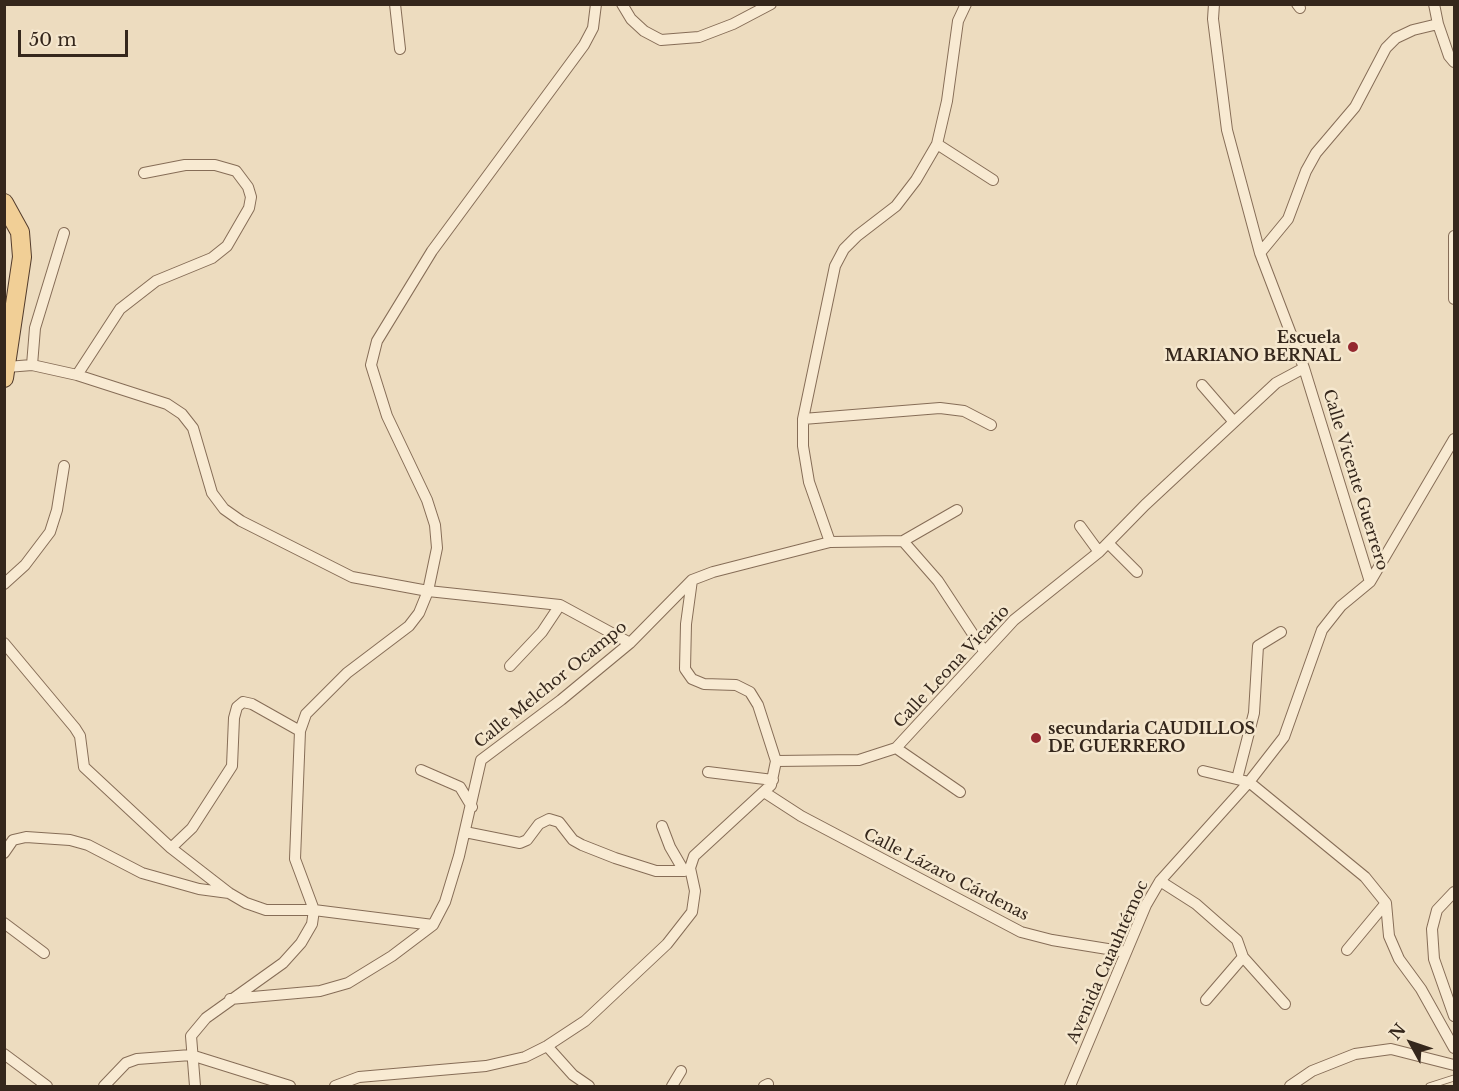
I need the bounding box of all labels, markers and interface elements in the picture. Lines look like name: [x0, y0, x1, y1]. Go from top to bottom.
scale bar: [21, 18, 130, 56]
text: 50 m: [29, 29, 77, 51]
place label: Escuela MARIANO BERNAL: [1165, 328, 1341, 366]
marker: Escuela MARIANO BERNAL: [1346, 340, 1360, 354]
street label: Calle Vicente Guerrero: [1318, 387, 1392, 573]
street label: Calle Leona Vicario: [890, 602, 1014, 732]
street label: Calle Melchor Ocampo: [471, 618, 631, 752]
place label: secundaria CAUDILLOS DE GUERRERO: [1048, 719, 1255, 757]
marker: secundaria CAUDILLOS DE GUERRERO: [1029, 731, 1043, 745]
street label: Calle Lázaro Cárdenas: [860, 825, 1032, 925]
street label: Avenida Cuauhtémoc: [1063, 878, 1153, 1046]
north arrow: [1381, 1013, 1441, 1073]
text: N: [1385, 1019, 1410, 1044]

